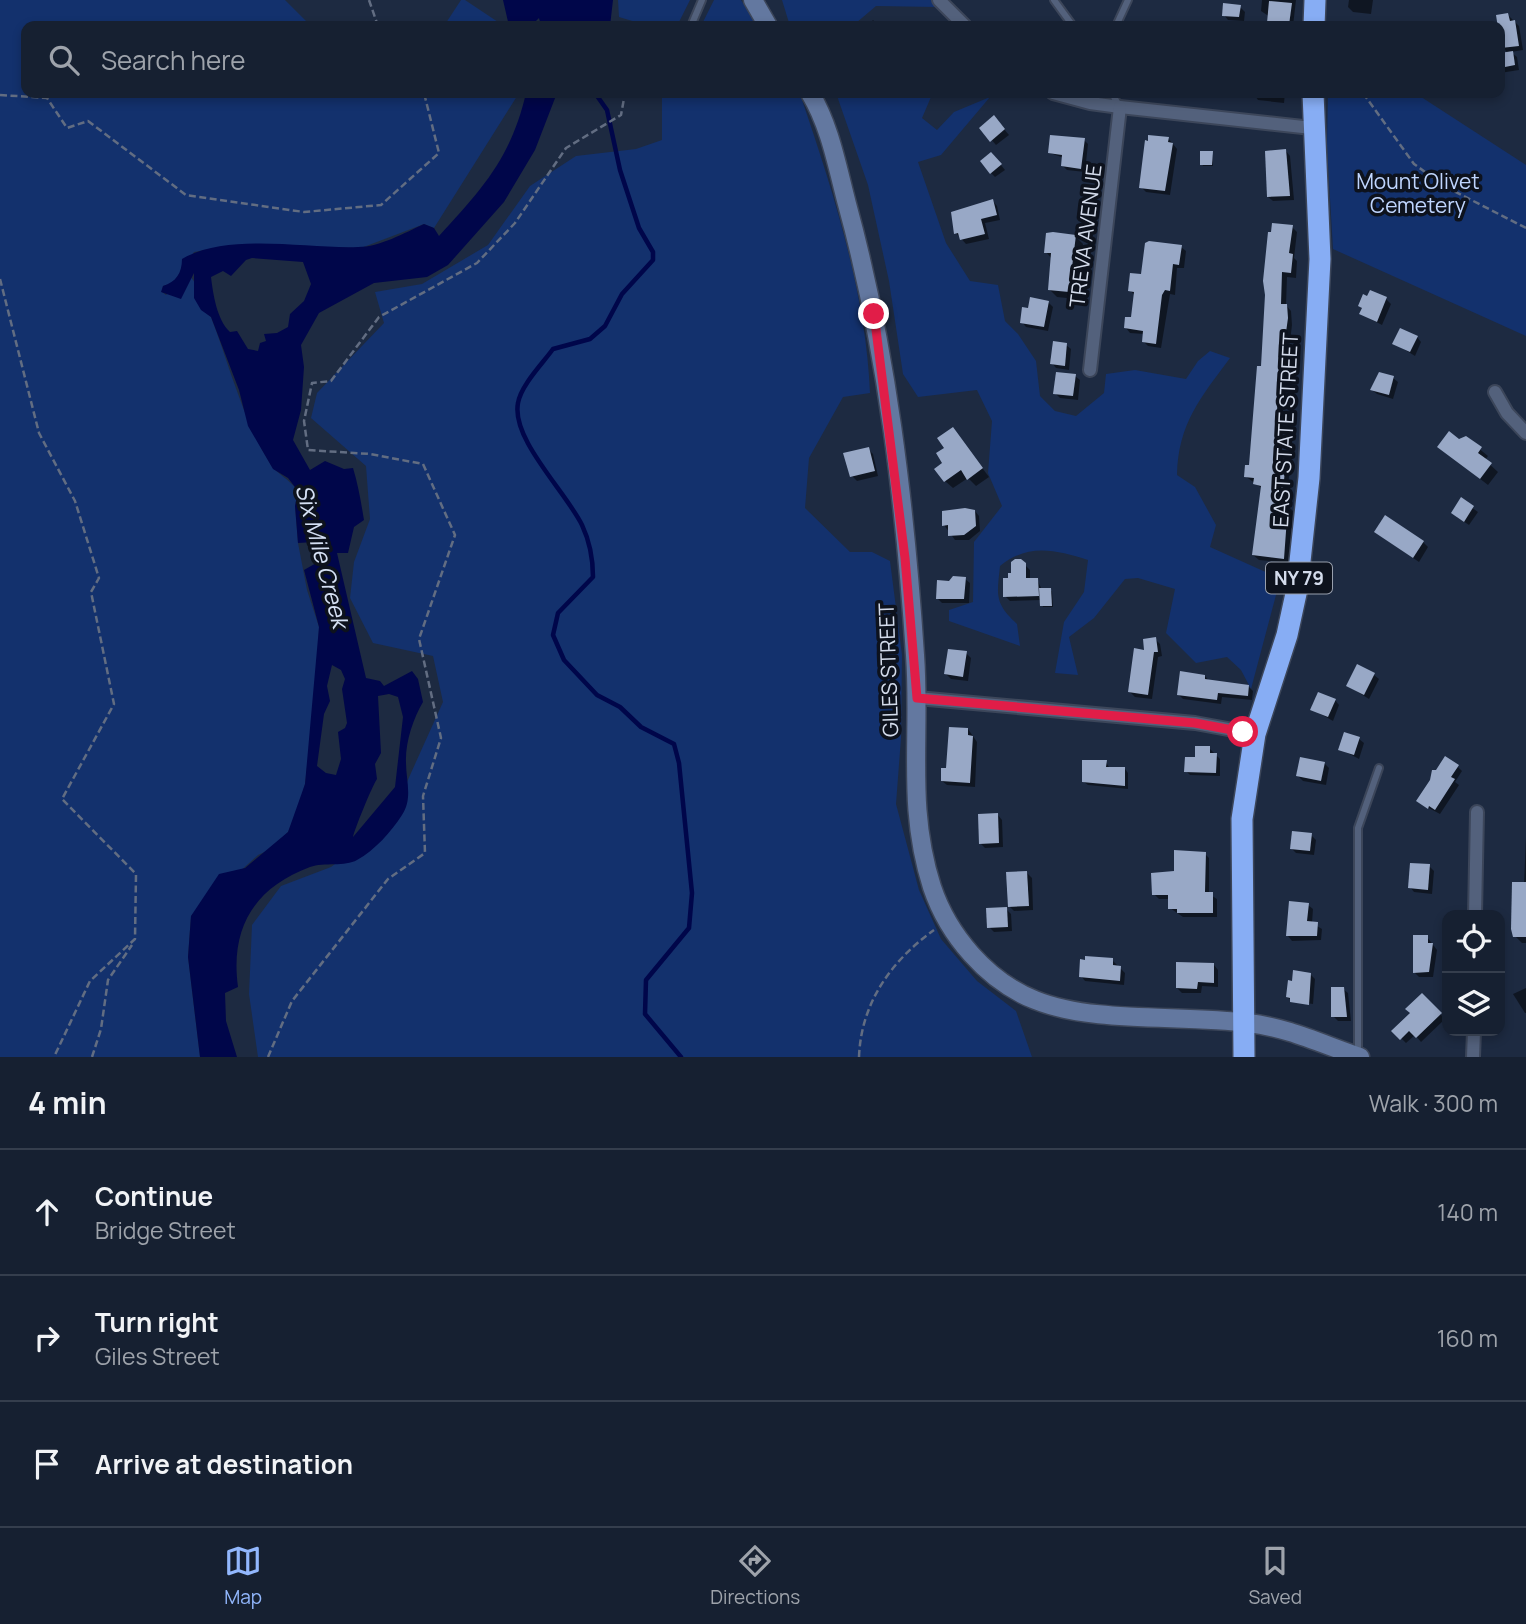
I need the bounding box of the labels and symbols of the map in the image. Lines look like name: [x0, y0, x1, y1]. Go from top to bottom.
street label: TREVA AVENUE: [1062, 163, 1108, 309]
park label: Mount Olivet Cemetery: [1356, 167, 1480, 219]
route end: [858, 298, 889, 329]
street label: EAST STATE STREET: [1266, 331, 1304, 528]
water label: Six Mile Creek: [288, 481, 358, 634]
road number: NY 79: [1266, 562, 1332, 594]
street label: GILES STREET: [872, 602, 904, 738]
route start: [1227, 716, 1258, 747]

